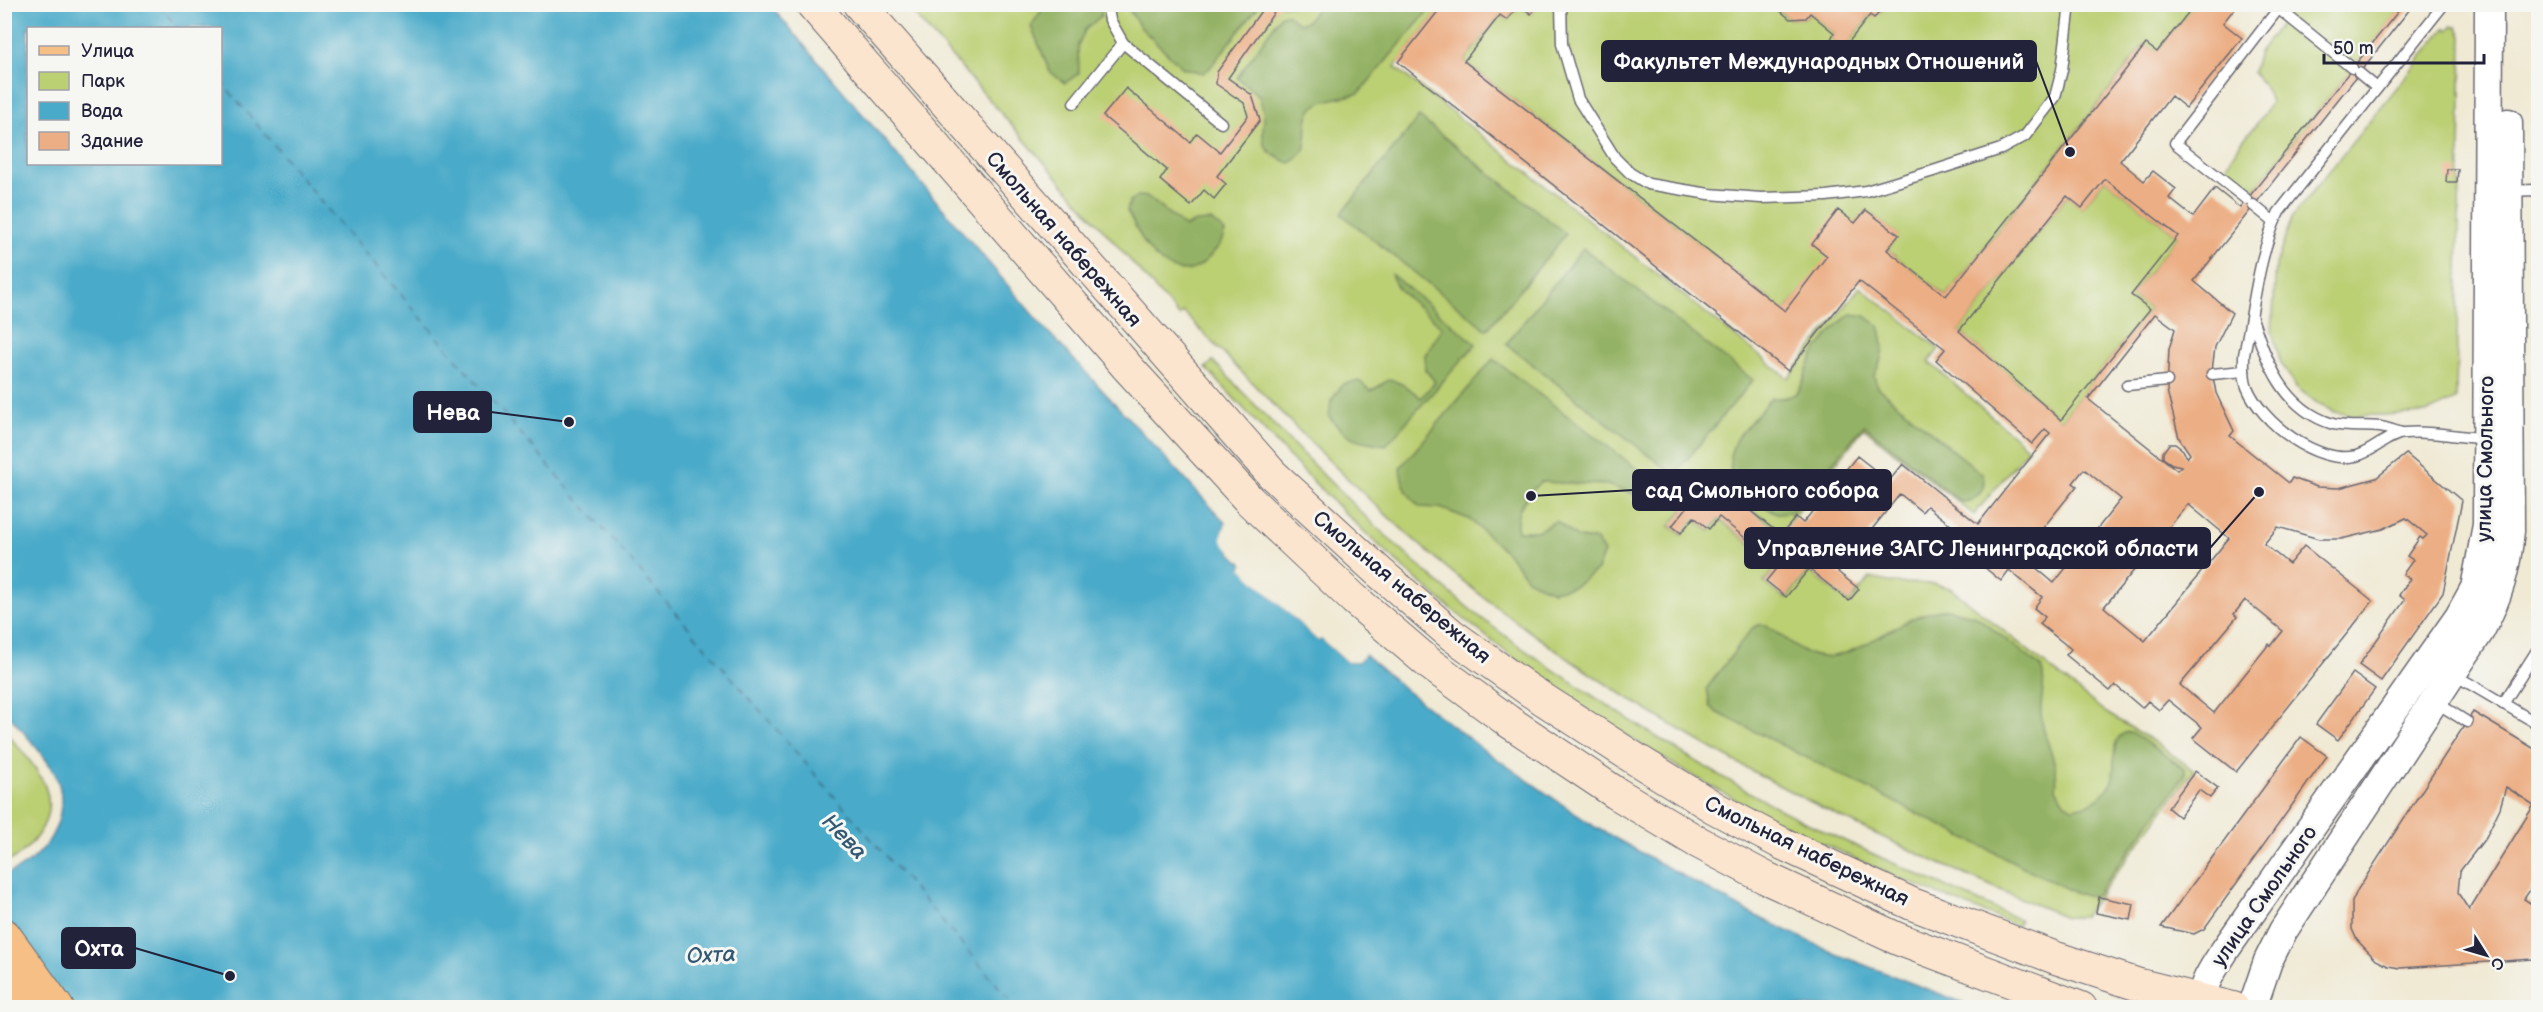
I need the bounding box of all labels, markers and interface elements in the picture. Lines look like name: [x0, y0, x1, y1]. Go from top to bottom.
legend: [27, 27, 222, 165]
scale bar: [2324, 27, 2484, 65]
text: 50 m: [2333, 38, 2374, 59]
text: Улица: [81, 41, 135, 62]
callout: Факультет Международных Отношений: [1602, 41, 2036, 81]
text: Факультет Международных Отношений: [1614, 49, 2024, 76]
text: Парк: [81, 71, 125, 92]
text: Вода: [81, 101, 123, 122]
text: Здание: [81, 131, 143, 152]
street label: Смольная набережная: [981, 146, 1147, 332]
street label: улица Смольного: [2472, 376, 2499, 542]
callout: Нева: [414, 392, 491, 432]
text: Нева: [426, 400, 480, 427]
callout: сад Смольного собора: [1633, 470, 1891, 510]
text: сад Смольного собора: [1645, 478, 1879, 505]
street label: Смольная набережная: [1308, 506, 1496, 669]
callout: Управление ЗАГС Ленинградской области: [1745, 528, 2210, 568]
text: Управление ЗАГС Ленинградской области: [1757, 536, 2199, 563]
street label: Смольная набережная: [1700, 791, 1913, 912]
water label: Нева: [816, 809, 872, 866]
street label: улица Смольного: [2206, 821, 2322, 972]
north arrow: [2456, 925, 2516, 985]
callout: Охта: [62, 928, 135, 968]
text: Охта: [75, 936, 124, 963]
water label: Охта: [686, 941, 736, 970]
text: С: [2486, 953, 2508, 973]

